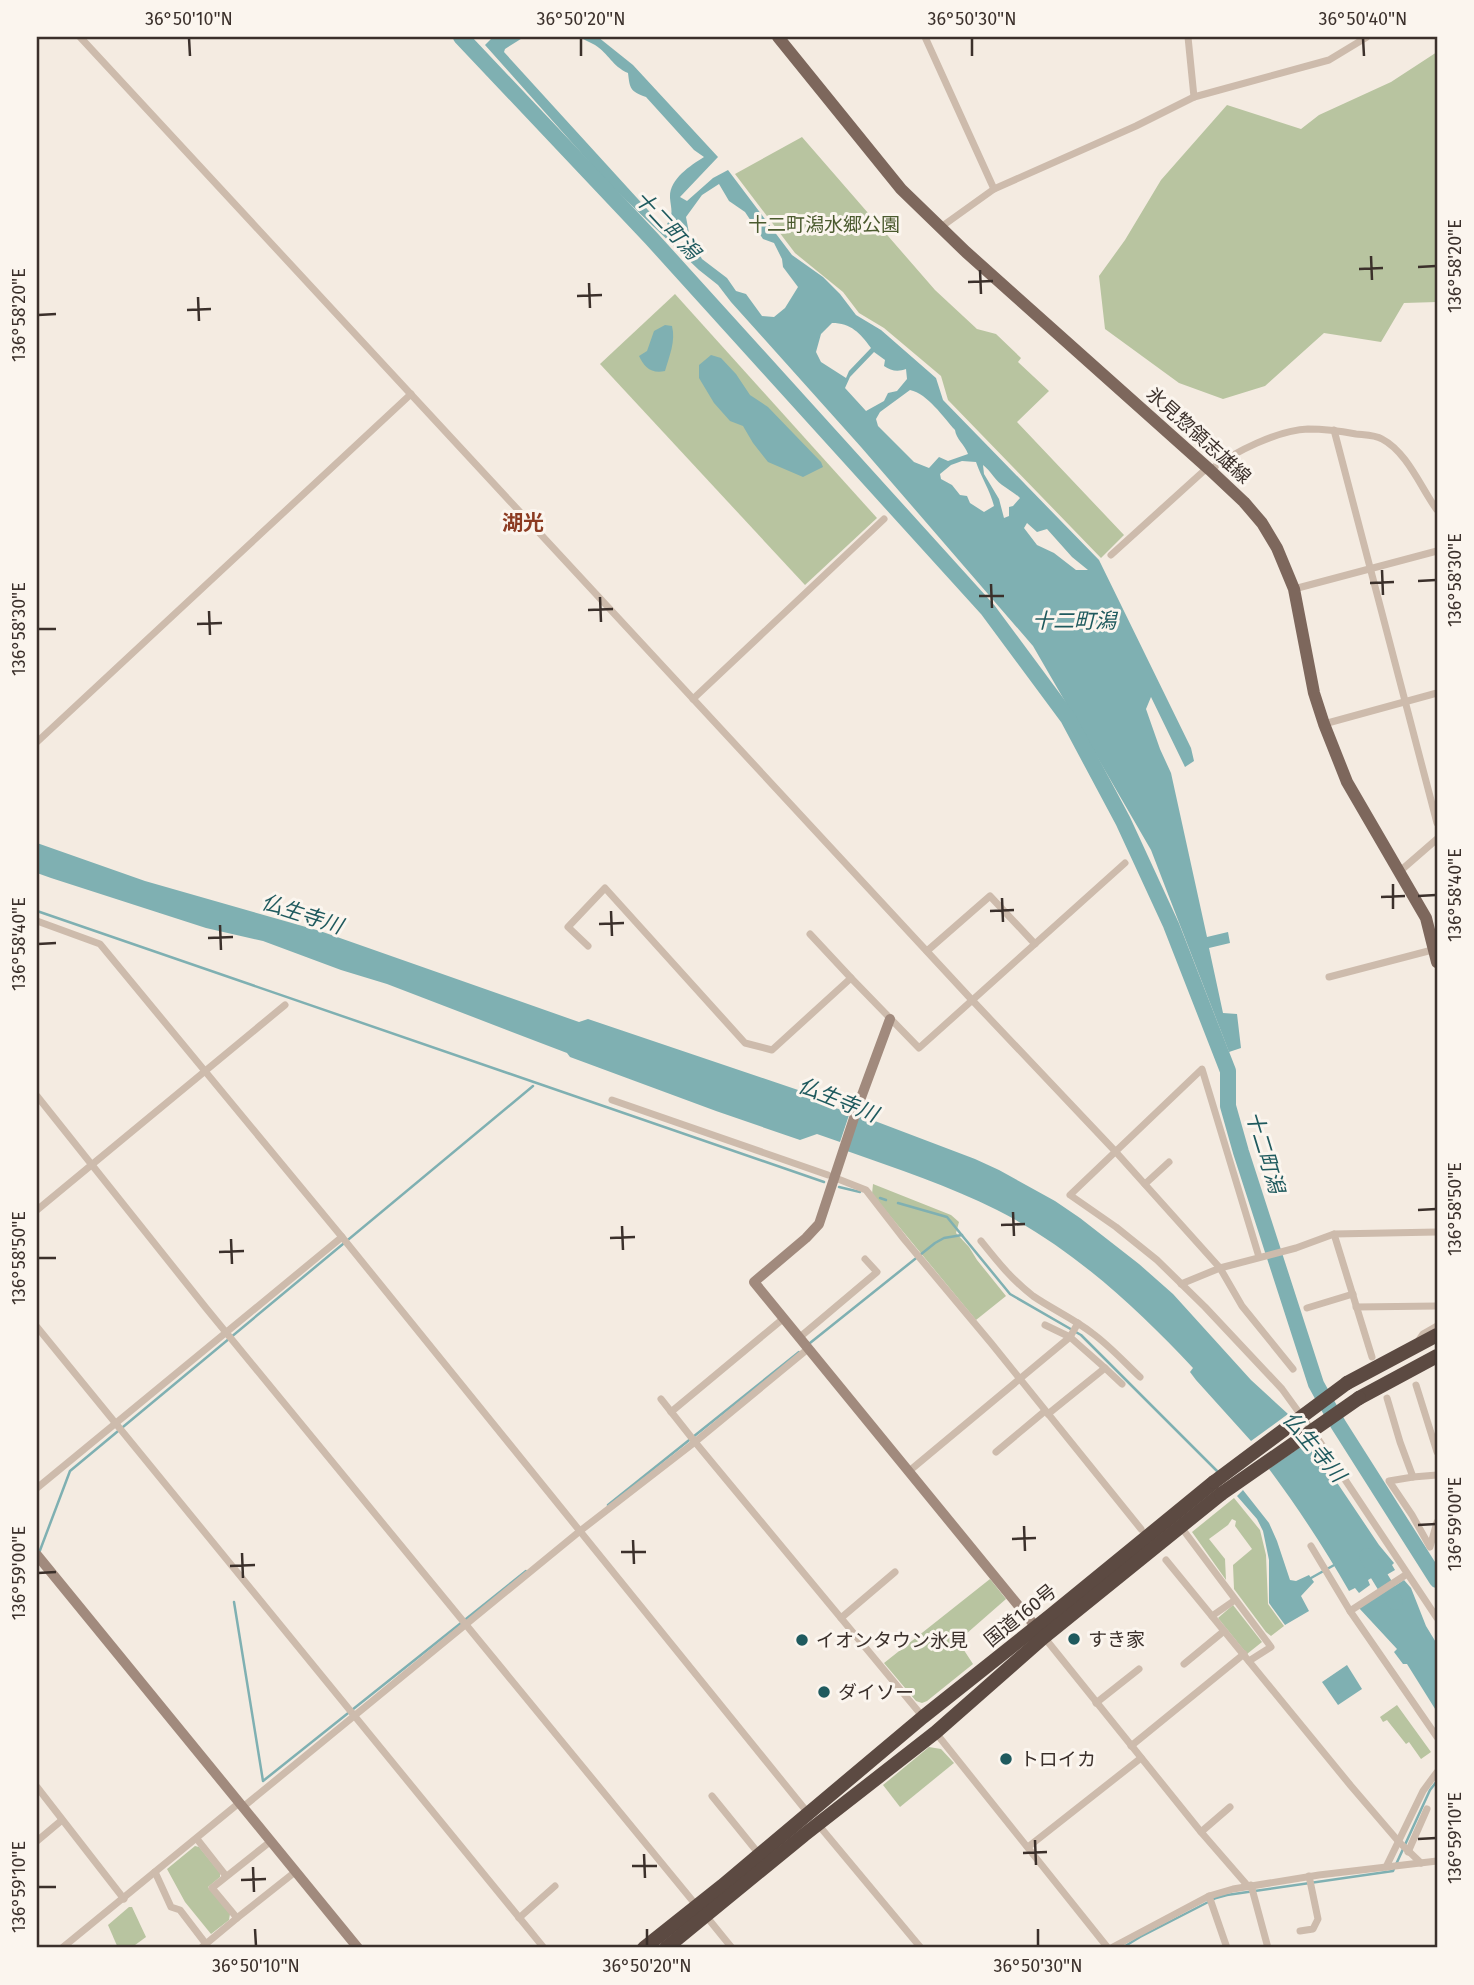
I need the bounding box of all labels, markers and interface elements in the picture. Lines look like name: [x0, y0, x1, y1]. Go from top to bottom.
text: 36°50'10"N: [145, 8, 233, 30]
text: 36°50'20"N: [537, 8, 625, 30]
text: 36°50'30"N: [928, 8, 1016, 30]
text: 36°50'40"N: [1319, 8, 1407, 30]
water label: 十二町潟: [629, 185, 707, 267]
park label: 十二町潟水郷公園: [748, 213, 900, 236]
text: 136°58'20"E: [1444, 219, 1466, 313]
text: 136°58'20"E: [8, 268, 30, 362]
street label: 氷見惣領志雄線: [1142, 382, 1256, 488]
district label: 湖光: [502, 510, 544, 536]
text: 136°58'30"E: [1444, 533, 1466, 627]
text: 136°58'30"E: [8, 582, 30, 676]
water label: 十二町潟: [1032, 608, 1119, 634]
text: 136°58'40"E: [1444, 848, 1466, 942]
water label: 仏生寺川: [258, 889, 348, 940]
text: 136°58'40"E: [8, 897, 30, 991]
water label: 仏生寺川: [794, 1072, 884, 1129]
water label: 十二町潟: [1240, 1108, 1291, 1199]
text: 136°58'50"E: [1444, 1162, 1466, 1256]
text: 136°58'50"E: [8, 1211, 30, 1305]
water label: 仏生寺川: [1277, 1406, 1352, 1489]
text: 136°59'00"E: [1444, 1477, 1466, 1571]
text: 136°59'00"E: [8, 1526, 30, 1620]
street label: 国道160号: [980, 1579, 1061, 1651]
place label: すき家: [1088, 1628, 1145, 1651]
place label: イオンタウン氷見: [816, 1629, 968, 1652]
marker: すき家: [1066, 1631, 1082, 1647]
marker: イオンタウン氷見: [794, 1632, 810, 1648]
place label: ダイソー: [838, 1681, 914, 1704]
marker: ダイソー: [816, 1684, 832, 1700]
place label: トロイカ: [1020, 1748, 1096, 1771]
marker: トロイカ: [998, 1751, 1014, 1767]
text: 136°59'10"E: [1444, 1792, 1466, 1884]
text: 136°59'10"E: [8, 1841, 30, 1933]
text: 36°50'10"N: [212, 1955, 300, 1977]
text: 36°50'20"N: [603, 1955, 691, 1977]
text: 36°50'30"N: [994, 1955, 1082, 1977]

